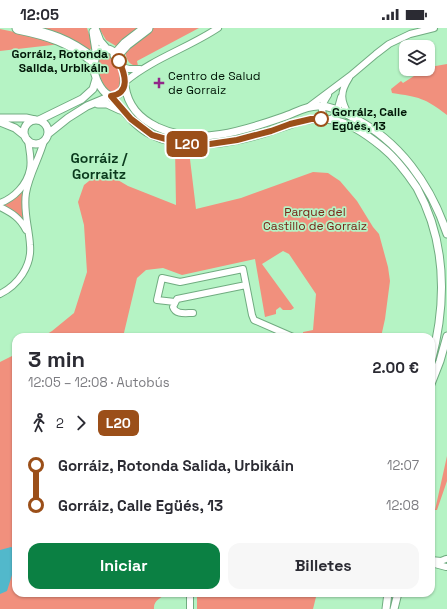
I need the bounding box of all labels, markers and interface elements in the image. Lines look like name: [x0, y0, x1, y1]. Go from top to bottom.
text: 12:05: [20, 5, 59, 24]
map controls: [399, 40, 435, 76]
button: layers: [399, 40, 435, 76]
place label: Gorráiz, Rotonda Salida, Urbikáin: [11, 46, 108, 76]
marker: Gorráiz, Rotonda Salida, Urbikáin: [111, 53, 127, 69]
place label: Centro de Salud de Gorraiz: [168, 68, 261, 98]
marker: Centro de Salud de Gorraiz: [153, 77, 165, 89]
place label: Gorráiz, Calle Egüés, 13: [332, 104, 407, 134]
marker: Gorráiz, Calle Egüés, 13: [313, 111, 329, 127]
line badge: L20: [164, 131, 210, 157]
text: L20: [175, 135, 199, 153]
district label: Gorráiz / Gorraitz: [71, 149, 128, 183]
park label: Parque del Castillo de Gorraiz: [263, 204, 367, 234]
text: 3 min: [28, 345, 85, 373]
text: 2.00 €: [372, 358, 419, 377]
text: 12:05 – 12:08 · Autobús: [28, 374, 170, 391]
icon: walk: [28, 412, 50, 434]
icon: forward: [70, 412, 92, 434]
text: L20: [106, 414, 131, 432]
text: 2: [56, 415, 64, 432]
text: Gorráiz, Rotonda Salida, Urbikáin: [58, 456, 294, 475]
text: 12:07: [387, 457, 419, 474]
text: Gorráiz, Calle Egüés, 13: [58, 496, 223, 515]
text: 12:08: [386, 497, 419, 514]
button: Iniciar: [28, 543, 220, 589]
button: Billetes: [228, 543, 419, 589]

